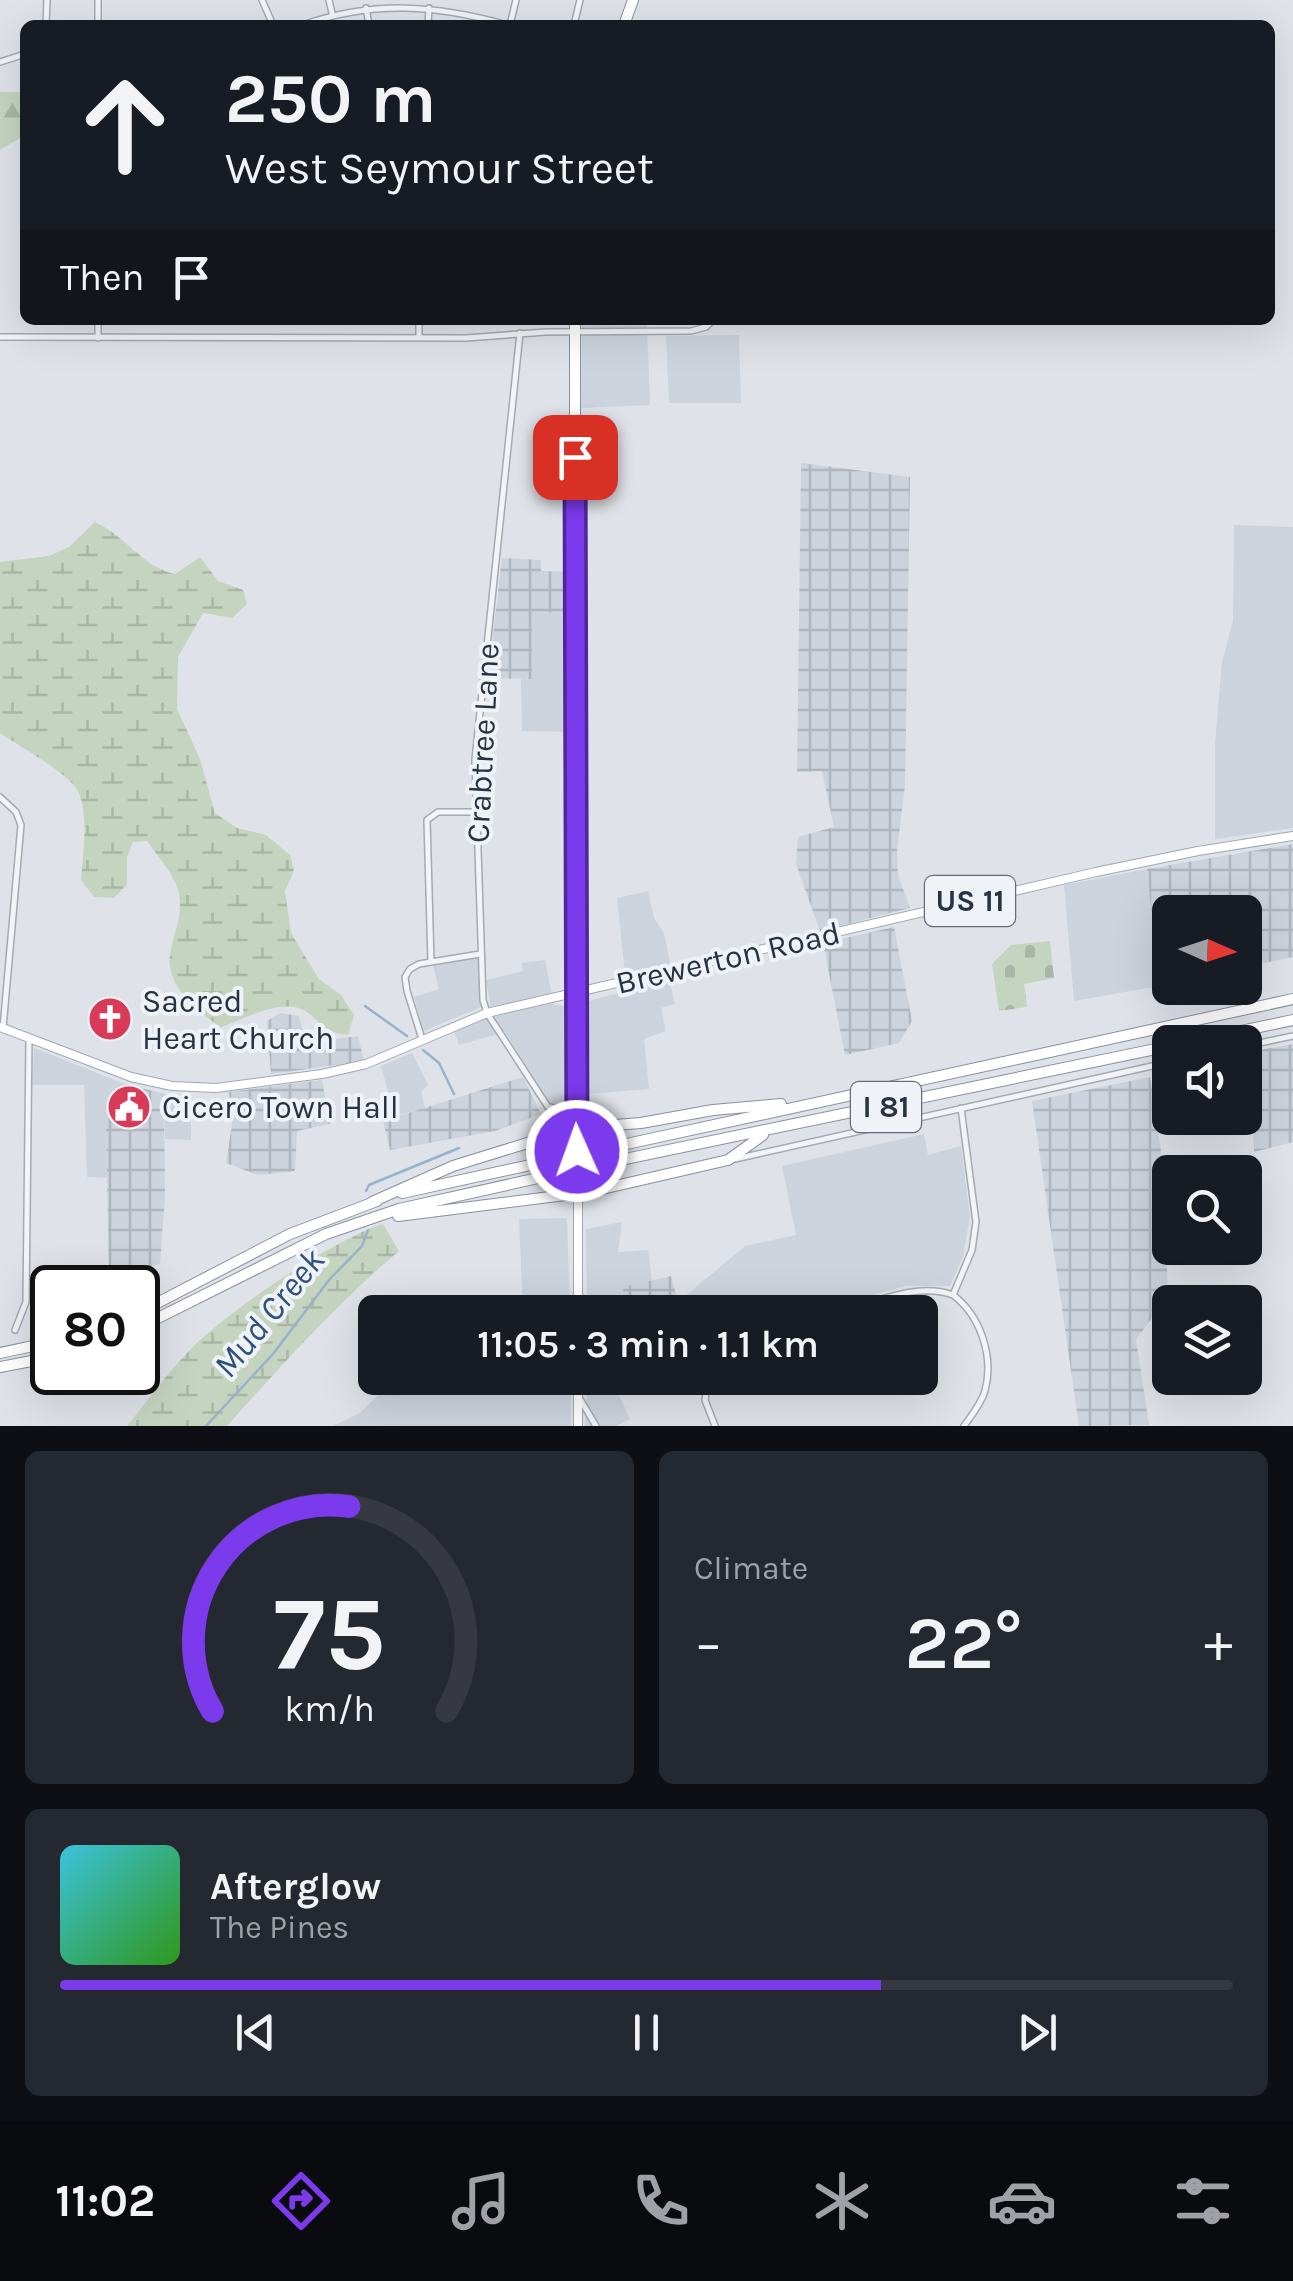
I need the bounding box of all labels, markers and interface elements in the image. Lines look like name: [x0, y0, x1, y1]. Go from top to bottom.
text: 250 m: [225, 58, 437, 140]
icon: ahead: [60, 60, 190, 190]
text: West Seymour Street: [225, 142, 654, 194]
icon: arrive: [164, 250, 219, 305]
text: Then: [60, 255, 144, 300]
pin: [533, 415, 618, 500]
icon: arrive: [548, 430, 603, 485]
street label: Crabtree Lane: [459, 642, 507, 844]
road number: US 11: [925, 876, 1015, 926]
north arrow: [1152, 895, 1262, 1005]
map controls: [1152, 895, 1262, 1395]
street label: Brewerton Road: [612, 914, 844, 1002]
place label: Sacred Heart Church: [142, 983, 334, 1057]
church icon: Sacred Heart Church: [87, 996, 133, 1042]
button: sound: [1152, 1025, 1262, 1135]
road number: I 81: [851, 1082, 921, 1132]
public building icon: Cicero Town Hall: [106, 1084, 152, 1130]
place label: Cicero Town Hall: [162, 1089, 399, 1126]
position arrow: [525, 1099, 629, 1203]
button: search: [1152, 1155, 1262, 1265]
water label: Mud Creek: [205, 1240, 333, 1386]
speed limit sign: 80: [30, 1265, 160, 1395]
button: layers: [1152, 1285, 1262, 1395]
text: 11:05 · 3 min · 1.1 km: [477, 1322, 819, 1367]
text: Climate: [694, 1550, 808, 1587]
text: 75: [273, 1574, 386, 1695]
text: 22°: [905, 1599, 1022, 1687]
text: −: [694, 1611, 723, 1675]
text: +: [1204, 1611, 1233, 1675]
text: km/h: [284, 1688, 375, 1730]
text: Afterglow: [210, 1864, 381, 1909]
text: The Pines: [210, 1909, 349, 1946]
icon: previous: [228, 2005, 283, 2060]
icon: pause: [619, 2005, 674, 2060]
icon: next: [1010, 2005, 1065, 2060]
icon: directions: [266, 2166, 336, 2236]
icon: music: [446, 2166, 516, 2236]
icon: phone: [626, 2166, 696, 2236]
icon: climate: [807, 2166, 877, 2236]
icon: car: [987, 2166, 1057, 2236]
icon: filters: [1168, 2166, 1238, 2236]
text: 11:02: [55, 2175, 155, 2227]

